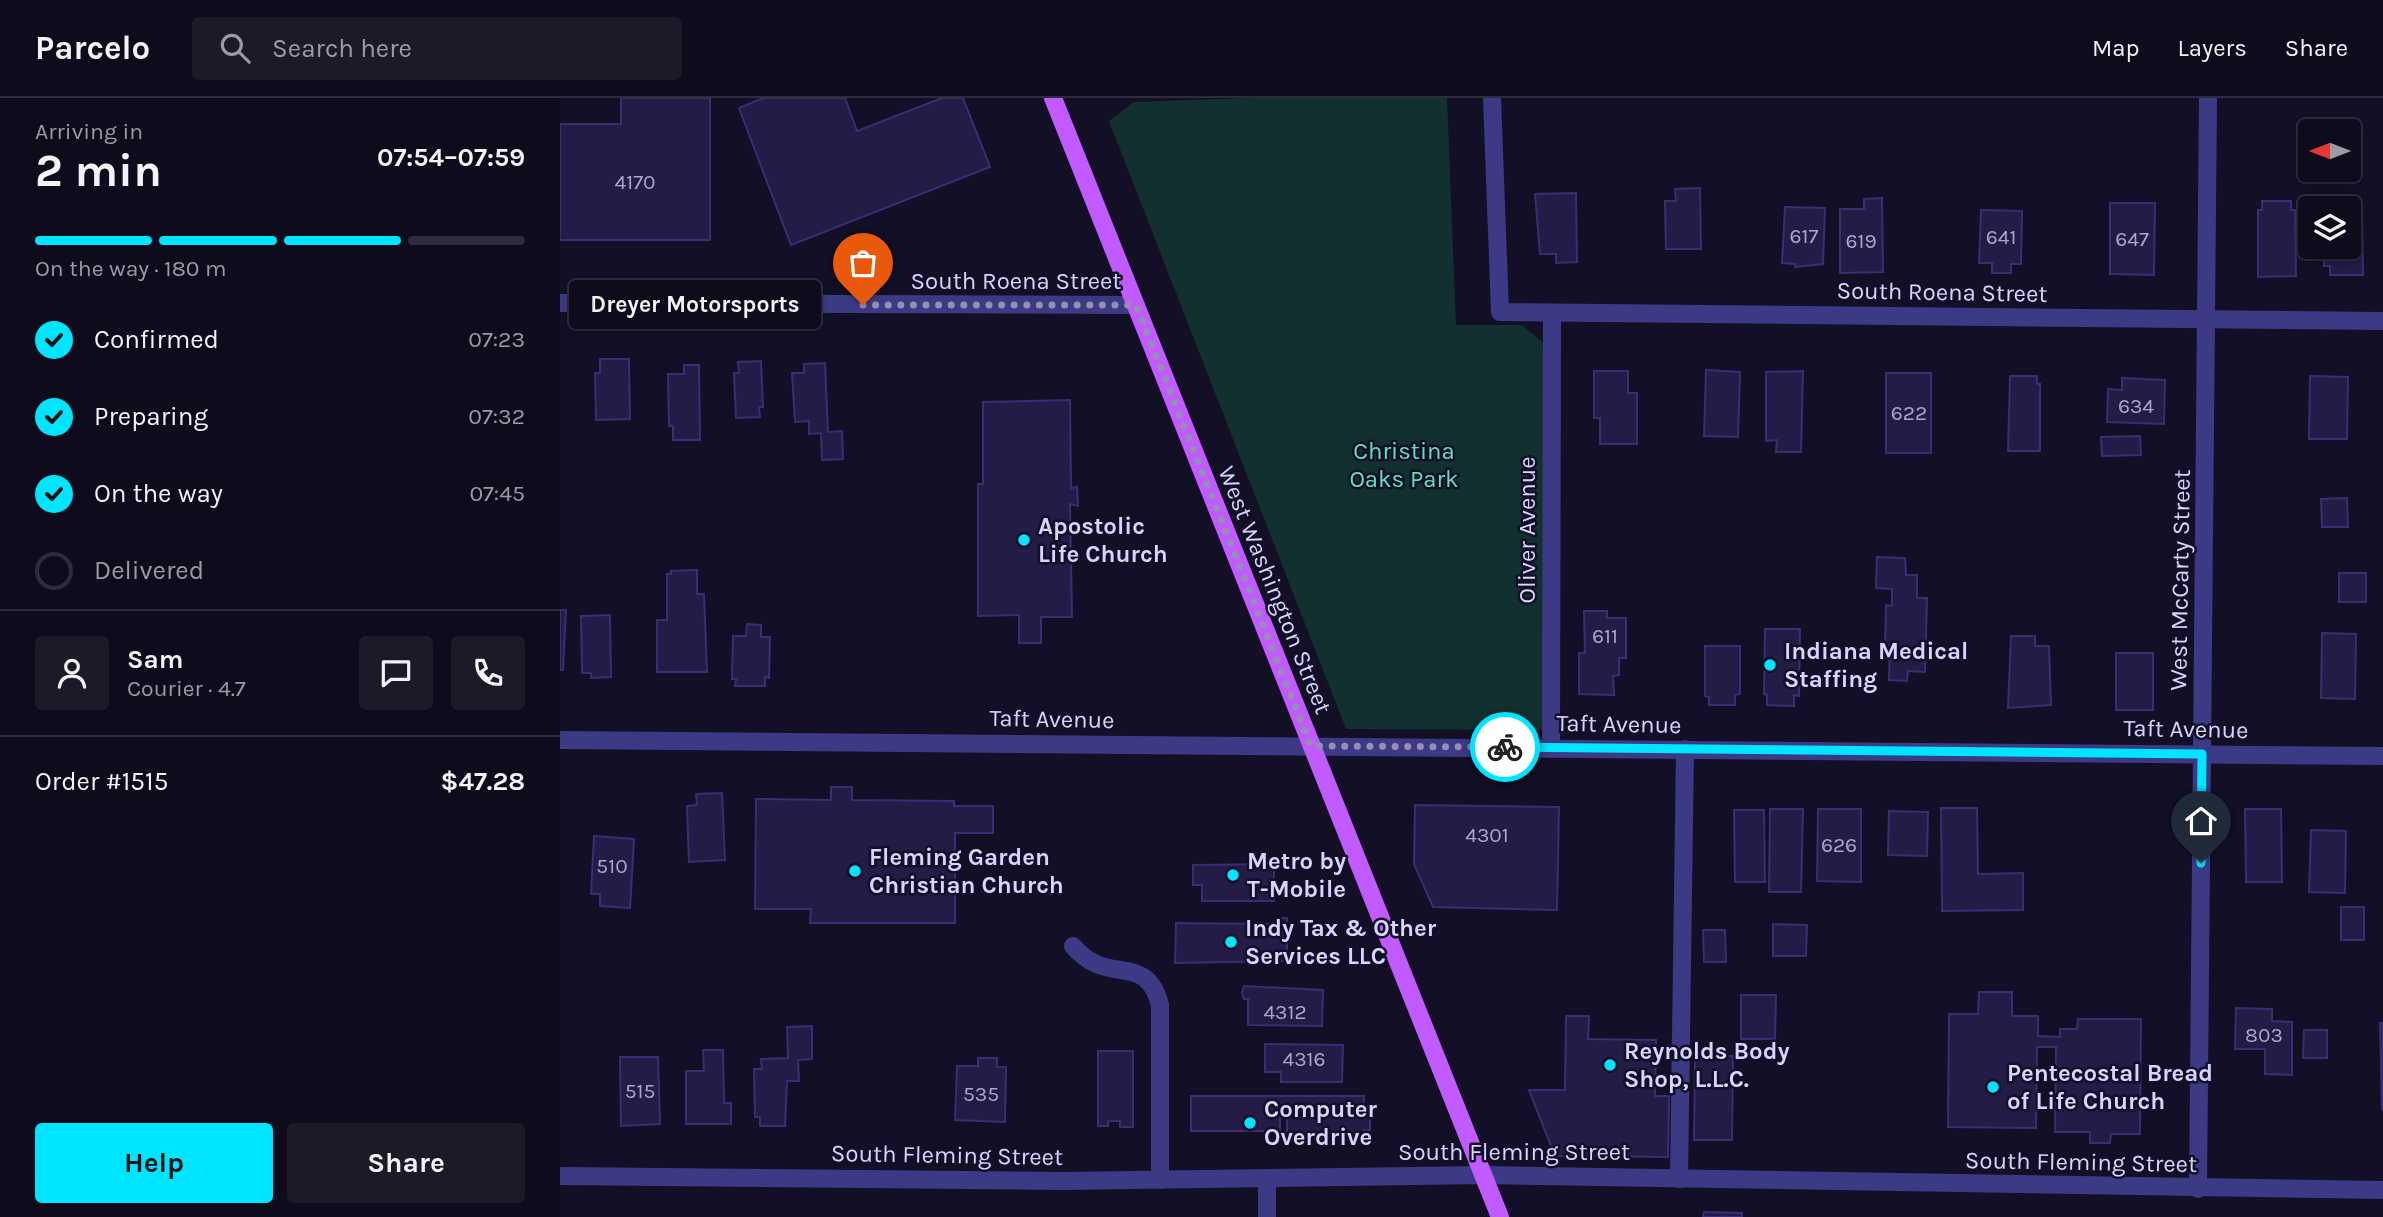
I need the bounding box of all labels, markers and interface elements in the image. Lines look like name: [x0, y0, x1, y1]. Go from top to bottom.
search box: [192, 17, 682, 80]
text: Parcelo: [35, 29, 150, 67]
icon: search: [216, 29, 254, 67]
text: Search here: [272, 33, 412, 64]
text: Map: [2092, 34, 2140, 62]
text: Layers: [2178, 34, 2247, 62]
text: Share: [2285, 34, 2348, 62]
text: Arriving in: [35, 118, 143, 145]
north arrow: [2298, 119, 2361, 182]
map controls: [2298, 119, 2361, 259]
text: 07:54–07:59: [377, 142, 525, 173]
text: 2 min: [35, 144, 162, 198]
house number: 4170: [615, 170, 656, 194]
button: layers: [2298, 196, 2361, 259]
house number: 617: [1790, 224, 1819, 248]
house number: 641: [1986, 225, 2016, 249]
house number: 647: [2115, 227, 2149, 251]
house number: 619: [1845, 229, 1877, 253]
pin: [833, 233, 893, 305]
icon: bag: [844, 244, 882, 282]
text: On the way · 180 m: [35, 255, 226, 282]
street label: South Roena Street: [911, 267, 1121, 295]
street label: South Roena Street: [1836, 276, 2048, 308]
callout: Dreyer Motorsports: [569, 280, 821, 330]
text: Dreyer Motorsports: [590, 291, 800, 318]
icon: check: [35, 321, 73, 359]
text: Confirmed: [94, 324, 219, 355]
text: 07:23: [468, 326, 525, 353]
house number: 634: [2118, 394, 2154, 418]
icon: check: [35, 398, 73, 436]
text: Preparing: [94, 401, 208, 432]
house number: 622: [1891, 401, 1927, 425]
text: 07:32: [468, 403, 525, 430]
park label: Christina Oaks Park: [1349, 437, 1459, 493]
street label: Oliver Avenue: [1513, 456, 1541, 604]
street label: West Washington Street: [1212, 462, 1338, 718]
street label: West McCarty Street: [2164, 469, 2196, 691]
icon: check: [35, 475, 73, 513]
text: On the way: [94, 478, 223, 509]
text: 07:45: [469, 480, 525, 507]
place label: Apostolic Life Church: [1038, 512, 1168, 568]
marker: Apostolic Life Church: [1016, 532, 1032, 548]
text: Delivered: [94, 555, 204, 586]
house number: 611: [1592, 624, 1618, 648]
button: person: [35, 636, 109, 710]
button: chat: [359, 636, 433, 710]
button: phone: [451, 636, 525, 710]
place label: Indiana Medical Staffing: [1784, 637, 1968, 693]
text: Sam: [127, 644, 183, 675]
marker: Indiana Medical Staffing: [1762, 657, 1778, 673]
text: Courier · 4.7: [127, 675, 246, 702]
street label: Taft Avenue: [989, 704, 1115, 734]
street label: Taft Avenue: [1556, 709, 1682, 739]
courier: [1470, 712, 1540, 782]
street label: Taft Avenue: [2123, 714, 2249, 744]
icon: bike: [1486, 728, 1524, 766]
text: Order #1515: [35, 766, 168, 797]
text: $47.28: [441, 766, 525, 797]
pin: [2171, 791, 2231, 863]
icon: home: [2182, 802, 2220, 840]
house number: 4301: [1465, 823, 1509, 847]
house number: 626: [1821, 833, 1857, 857]
place label: Fleming Garden Christian Church: [869, 843, 1064, 899]
place label: Metro by T-Mobile: [1247, 847, 1346, 903]
house number: 510: [596, 854, 628, 878]
marker: Fleming Garden Christian Church: [847, 863, 863, 879]
marker: Metro by T-Mobile: [1225, 867, 1241, 883]
place label: Indy Tax & Other Services LLC: [1245, 914, 1437, 970]
marker: Indy Tax & Other Services LLC: [1223, 934, 1239, 950]
house number: 4312: [1263, 1000, 1307, 1024]
house number: 803: [2245, 1023, 2283, 1047]
place label: Reynolds Body Shop, L.L.C.: [1624, 1037, 1790, 1093]
house number: 4316: [1282, 1047, 1326, 1071]
marker: Reynolds Body Shop, L.L.C.: [1602, 1057, 1618, 1073]
place label: Pentecostal Bread of Life Church: [2007, 1059, 2213, 1115]
house number: 515: [625, 1079, 655, 1103]
marker: Pentecostal Bread of Life Church: [1985, 1079, 2001, 1095]
house number: 535: [963, 1082, 999, 1106]
place label: Computer Overdrive: [1264, 1095, 1377, 1151]
marker: Computer Overdrive: [1242, 1115, 1258, 1131]
button: Help: [35, 1123, 273, 1203]
button: Share: [287, 1123, 525, 1203]
street label: South Fleming Street: [1398, 1138, 1630, 1166]
street label: South Fleming Street: [831, 1139, 1063, 1171]
street label: South Fleming Street: [1965, 1146, 2197, 1178]

